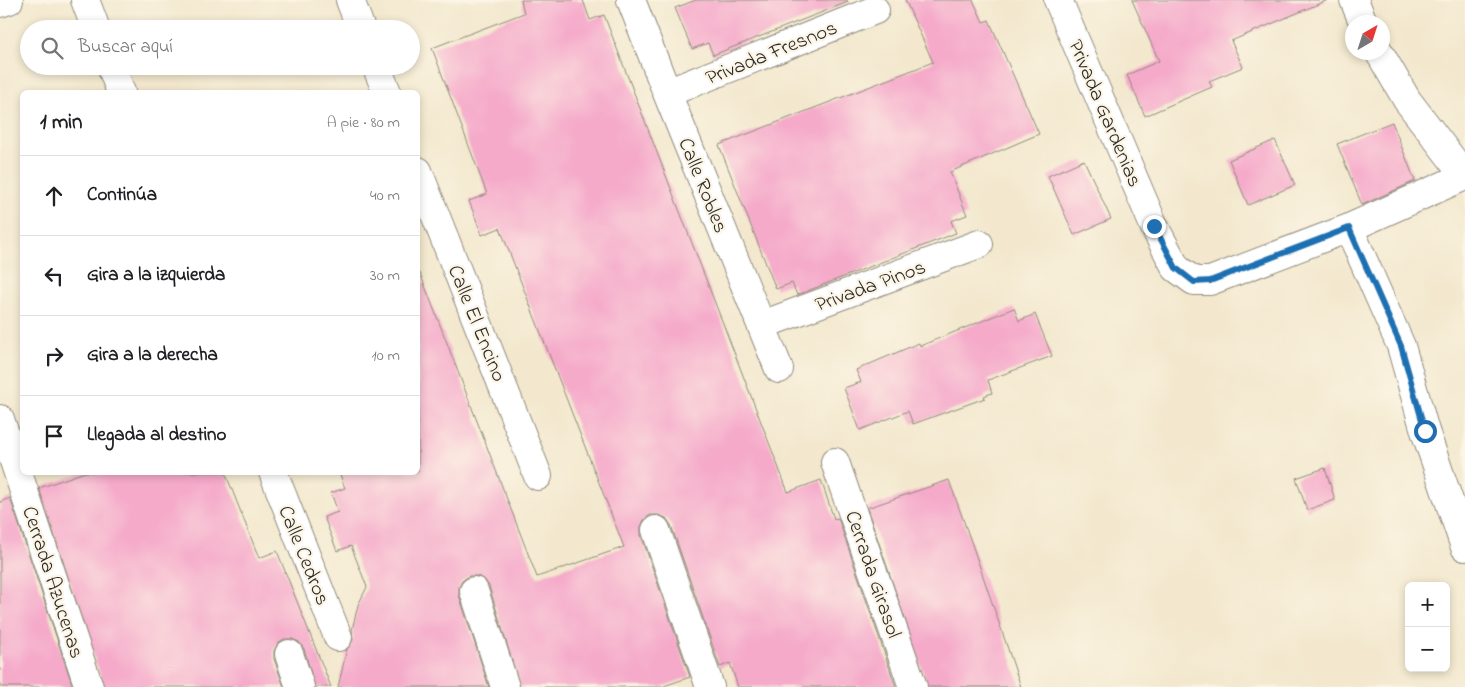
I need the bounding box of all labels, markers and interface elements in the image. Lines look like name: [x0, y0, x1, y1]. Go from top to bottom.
street label: Privada Fresnos: [701, 14, 842, 94]
north arrow: [1345, 15, 1390, 60]
search box: [20, 20, 420, 75]
icon: search: [38, 34, 66, 62]
text: Buscar aquí: [78, 34, 173, 61]
street label: Privada Gardenias: [1060, 35, 1149, 192]
text: 1 min: [40, 108, 82, 138]
text: A pie · 80 m: [327, 111, 400, 135]
street label: Calle Robles: [669, 134, 735, 238]
icon: ahead: [40, 182, 68, 210]
text: Continúa: [87, 182, 157, 209]
text: 40 m: [370, 184, 400, 208]
route end: [1143, 215, 1166, 238]
street label: Privada Pinos: [811, 253, 930, 321]
street label: Calle El Encino: [439, 261, 513, 387]
icon: left: [40, 262, 68, 290]
text: Gira a la izquierda: [87, 262, 225, 289]
text: 30 m: [370, 264, 400, 288]
icon: right: [40, 342, 68, 370]
text: Gira a la derecha: [87, 342, 218, 369]
text: 10 m: [372, 344, 400, 368]
route start: [1414, 420, 1437, 443]
icon: arrive: [40, 422, 68, 450]
text: Llegada al destino: [87, 422, 226, 449]
street label: Calle Cedros: [269, 501, 337, 610]
street label: Cerrada Azucenas: [13, 503, 91, 663]
street label: Cerrada Girasol: [836, 507, 908, 642]
map controls: [1405, 582, 1450, 672]
button: +: [1405, 582, 1450, 627]
button: −: [1405, 627, 1450, 672]

